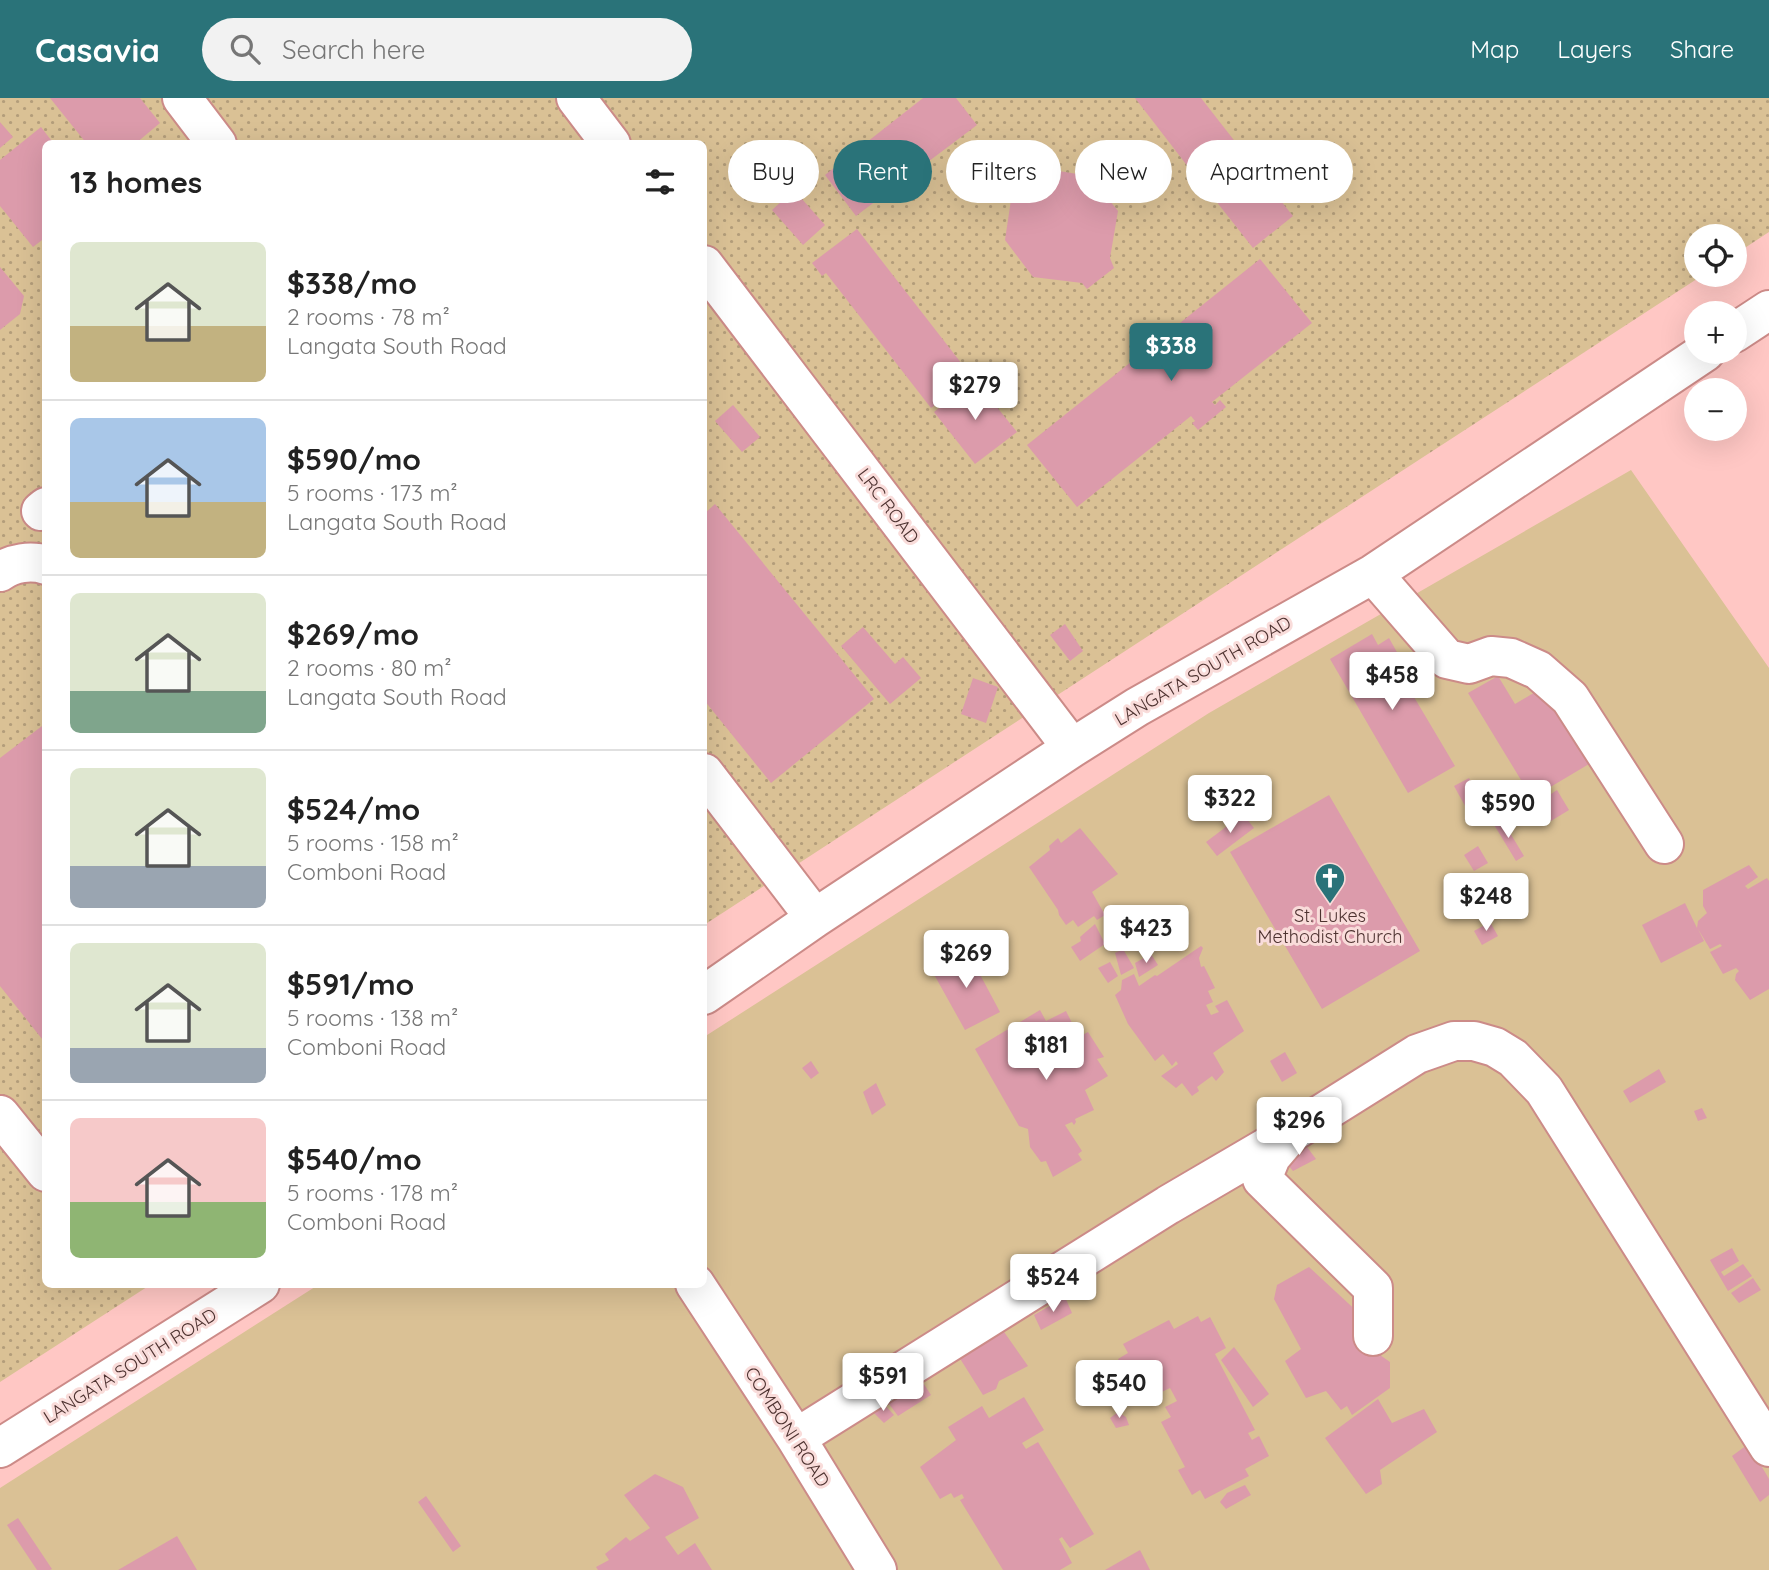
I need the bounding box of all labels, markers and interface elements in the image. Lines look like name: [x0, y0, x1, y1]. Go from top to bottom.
search box: [202, 18, 692, 81]
text: Casavia: [35, 29, 160, 70]
icon: search: [226, 30, 264, 68]
text: Search here: [282, 33, 426, 66]
text: Map: [1470, 34, 1519, 64]
text: Layers: [1557, 34, 1632, 64]
text: Share: [1670, 34, 1734, 64]
chip: Buy: [728, 140, 819, 203]
chip: Rent: [833, 140, 932, 203]
chip: Filters: [946, 140, 1061, 203]
chip: New: [1075, 140, 1172, 203]
chip: Apartment: [1186, 140, 1353, 203]
text: 13 homes: [70, 163, 202, 201]
icon: filters: [641, 163, 679, 201]
map controls: [1684, 224, 1747, 441]
button: locate: [1684, 224, 1747, 287]
text: $338/mo: [287, 264, 417, 302]
icon: home: [126, 270, 210, 354]
button: +: [1684, 301, 1747, 364]
text: 2 rooms · 78 m²: [287, 302, 450, 331]
pin: $338: [1130, 324, 1212, 383]
text: Langata South Road: [287, 331, 507, 360]
text: $338: [1145, 331, 1197, 360]
pin: $279: [934, 362, 1016, 422]
text: $279: [949, 370, 1001, 399]
button: −: [1684, 378, 1747, 441]
text: $590/mo: [287, 440, 421, 478]
icon: home: [126, 446, 210, 530]
street label: LRC ROAD: [853, 464, 924, 548]
text: 5 rooms · 173 m²: [287, 478, 458, 507]
text: Langata South Road: [287, 507, 507, 536]
street label: LANGATA SOUTH ROAD: [1110, 611, 1295, 730]
text: $269/mo: [287, 615, 419, 653]
icon: home: [126, 621, 210, 705]
pin: $458: [1351, 652, 1433, 712]
text: 2 rooms · 80 m²: [287, 653, 452, 682]
text: $458: [1365, 660, 1419, 689]
text: Langata South Road: [287, 682, 507, 711]
pin: $322: [1189, 776, 1271, 835]
pin: $590: [1467, 780, 1549, 840]
text: $322: [1204, 783, 1256, 812]
text: $590: [1481, 788, 1535, 817]
text: $524/mo: [287, 790, 420, 828]
icon: home: [126, 796, 210, 880]
text: 5 rooms · 158 m²: [287, 828, 459, 857]
text: Comboni Road: [287, 857, 446, 886]
church icon: St. Lukes Methodist Church: [1313, 861, 1347, 905]
pin: $248: [1445, 874, 1527, 933]
text: $248: [1460, 881, 1512, 910]
place label: St. Lukes Methodist Church: [1258, 904, 1402, 948]
pin: $423: [1105, 906, 1187, 965]
text: $423: [1120, 913, 1172, 942]
pin: $269: [925, 930, 1007, 990]
text: $269: [940, 938, 992, 967]
text: $591/mo: [287, 965, 414, 1003]
icon: home: [126, 971, 210, 1055]
text: 5 rooms · 138 m²: [287, 1003, 458, 1032]
pin: $181: [1005, 1023, 1087, 1082]
text: $181: [1024, 1030, 1068, 1059]
text: Comboni Road: [287, 1032, 446, 1061]
pin: $296: [1258, 1098, 1340, 1157]
text: $296: [1273, 1105, 1325, 1134]
text: $540/mo: [287, 1140, 422, 1178]
icon: home: [126, 1146, 210, 1230]
text: 5 rooms · 178 m²: [287, 1178, 458, 1207]
text: Comboni Road: [287, 1207, 446, 1236]
pin: $524: [1012, 1254, 1094, 1314]
text: $524: [1026, 1262, 1080, 1291]
street label: LANGATA SOUTH ROAD: [39, 1303, 221, 1428]
pin: $591: [842, 1354, 924, 1413]
pin: $540: [1078, 1360, 1160, 1420]
text: $591: [859, 1361, 908, 1390]
street label: COMBONI ROAD: [740, 1362, 835, 1491]
text: $540: [1092, 1368, 1146, 1397]

